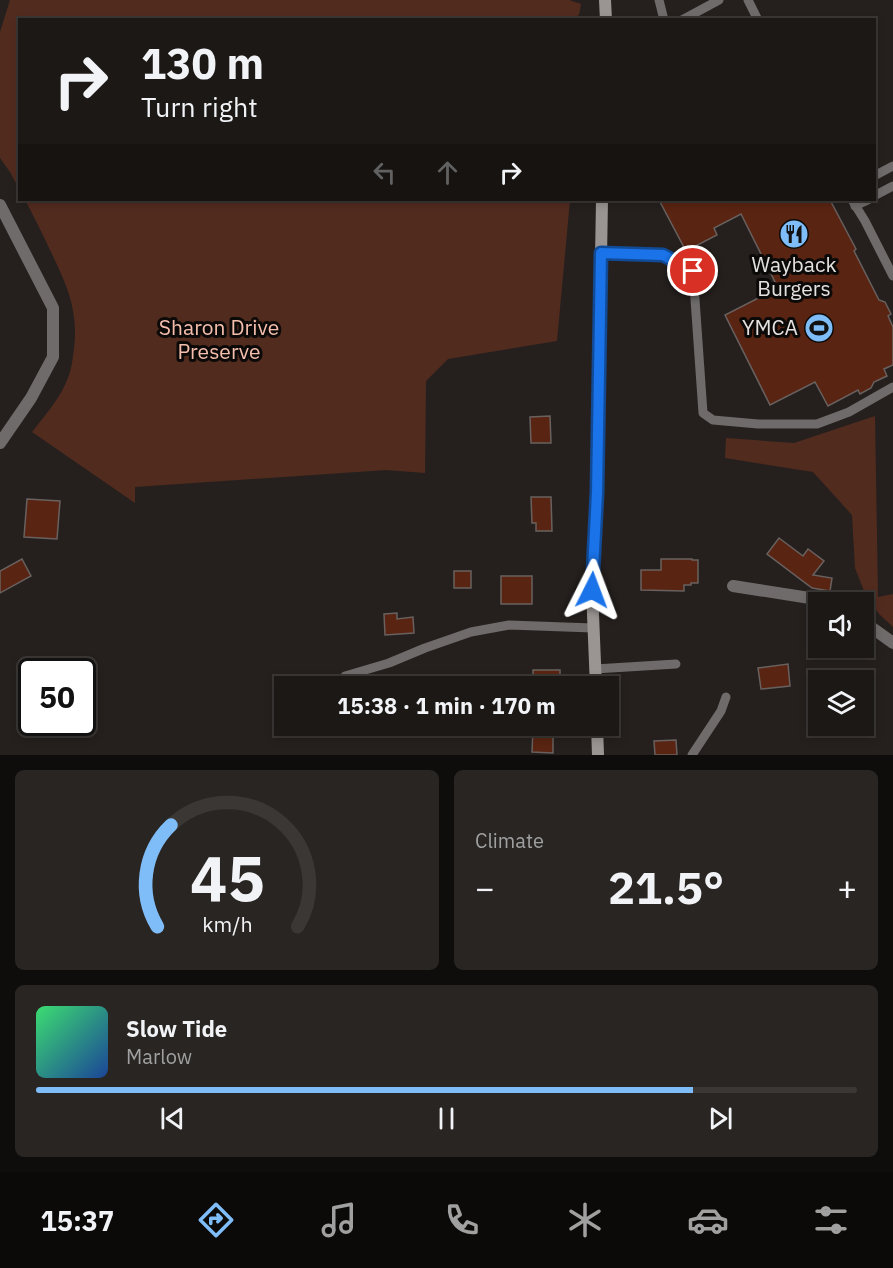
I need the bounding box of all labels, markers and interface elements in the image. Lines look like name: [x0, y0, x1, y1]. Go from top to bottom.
text: 130 m: [141, 36, 264, 91]
icon: right: [42, 42, 120, 120]
text: Turn right: [141, 89, 258, 124]
icon: left: [368, 156, 401, 189]
icon: ahead: [431, 156, 464, 189]
icon: right: [494, 156, 527, 189]
restaurant icon: Wayback Burgers: [778, 218, 810, 250]
pin: [667, 245, 718, 296]
place label: Wayback Burgers: [751, 250, 837, 302]
icon: arrive: [676, 254, 709, 287]
sports icon: YMCA: [803, 312, 835, 344]
park label: Sharon Drive Preserve: [159, 313, 279, 365]
place label: YMCA: [742, 313, 798, 341]
position arrow: [560, 558, 624, 622]
map controls: [808, 592, 874, 736]
button: sound: [808, 592, 874, 658]
speed limit sign: 50: [18, 658, 96, 736]
button: layers: [808, 670, 874, 736]
text: 15:38 · 1 min · 170 m: [337, 691, 556, 720]
text: Climate: [475, 827, 544, 854]
text: 45: [190, 837, 264, 918]
text: 21.5°: [608, 858, 724, 916]
text: −: [475, 866, 495, 909]
text: +: [837, 866, 857, 909]
text: km/h: [202, 910, 252, 938]
text: Slow Tide: [126, 1014, 227, 1043]
text: Marlow: [126, 1043, 192, 1070]
icon: previous: [156, 1102, 189, 1135]
icon: pause: [430, 1102, 463, 1135]
icon: next: [704, 1102, 737, 1135]
icon: directions: [195, 1199, 237, 1241]
icon: music: [318, 1199, 360, 1241]
icon: phone: [441, 1199, 483, 1241]
icon: climate: [564, 1199, 606, 1241]
icon: car: [687, 1199, 729, 1241]
icon: filters: [810, 1199, 852, 1241]
text: 15:37: [41, 1203, 114, 1238]

